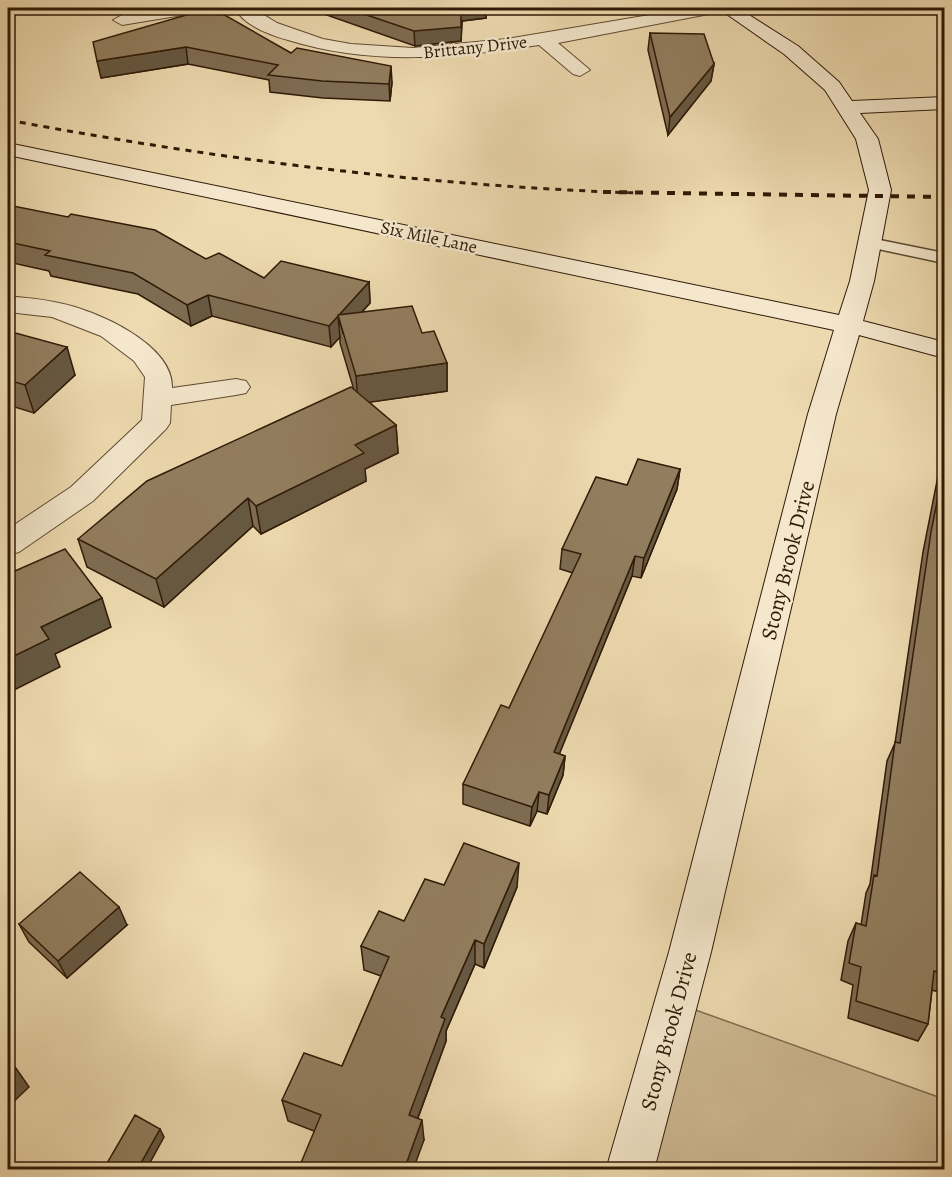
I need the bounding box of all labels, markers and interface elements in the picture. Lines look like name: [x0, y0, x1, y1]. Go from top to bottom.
street label: Brittany Drive: [422, 30, 528, 64]
street label: Six Mile Lane: [378, 215, 480, 259]
street label: Stony Brook Drive: [754, 477, 822, 643]
street label: Stony Brook Drive: [633, 948, 705, 1114]

